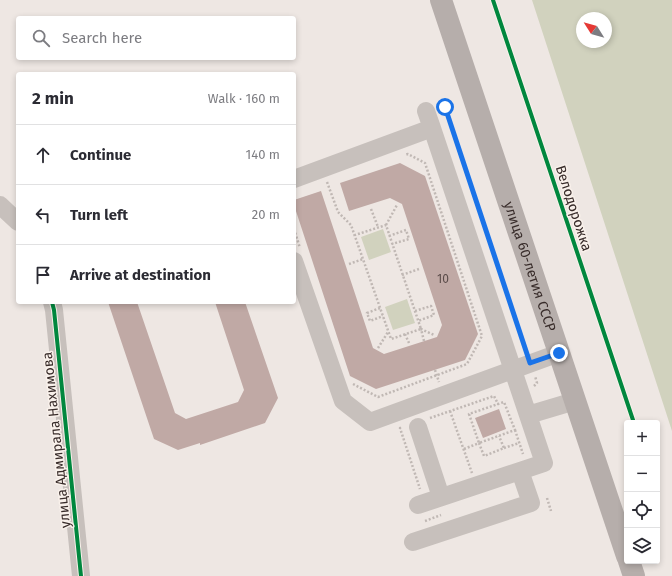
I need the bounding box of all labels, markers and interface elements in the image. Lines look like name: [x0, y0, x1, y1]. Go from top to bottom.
north arrow: [576, 12, 612, 48]
search box: [16, 16, 296, 60]
icon: search: [30, 27, 52, 49]
text: Search here: [62, 29, 142, 47]
text: 2 min: [32, 88, 74, 109]
text: Walk · 160 m: [208, 91, 280, 106]
route start: [436, 98, 454, 116]
icon: ahead: [32, 144, 54, 166]
text: Continue: [70, 146, 131, 164]
text: 140 m: [246, 147, 280, 162]
street label: Велодорожка: [552, 163, 595, 253]
street label: улица 60-летия СССР: [500, 199, 559, 334]
icon: left: [32, 204, 54, 226]
text: Turn left: [70, 206, 128, 224]
text: 20 m: [252, 207, 280, 222]
icon: arrive: [32, 264, 54, 286]
text: Arrive at destination: [70, 266, 211, 284]
house number: 10: [437, 272, 449, 286]
route end: [550, 344, 568, 362]
street label: улица Адмирала Нахимова: [39, 351, 74, 529]
map controls: [624, 420, 660, 564]
button: +: [624, 420, 660, 456]
button: −: [624, 456, 660, 492]
button: locate: [624, 492, 660, 528]
button: layers: [624, 528, 660, 564]

